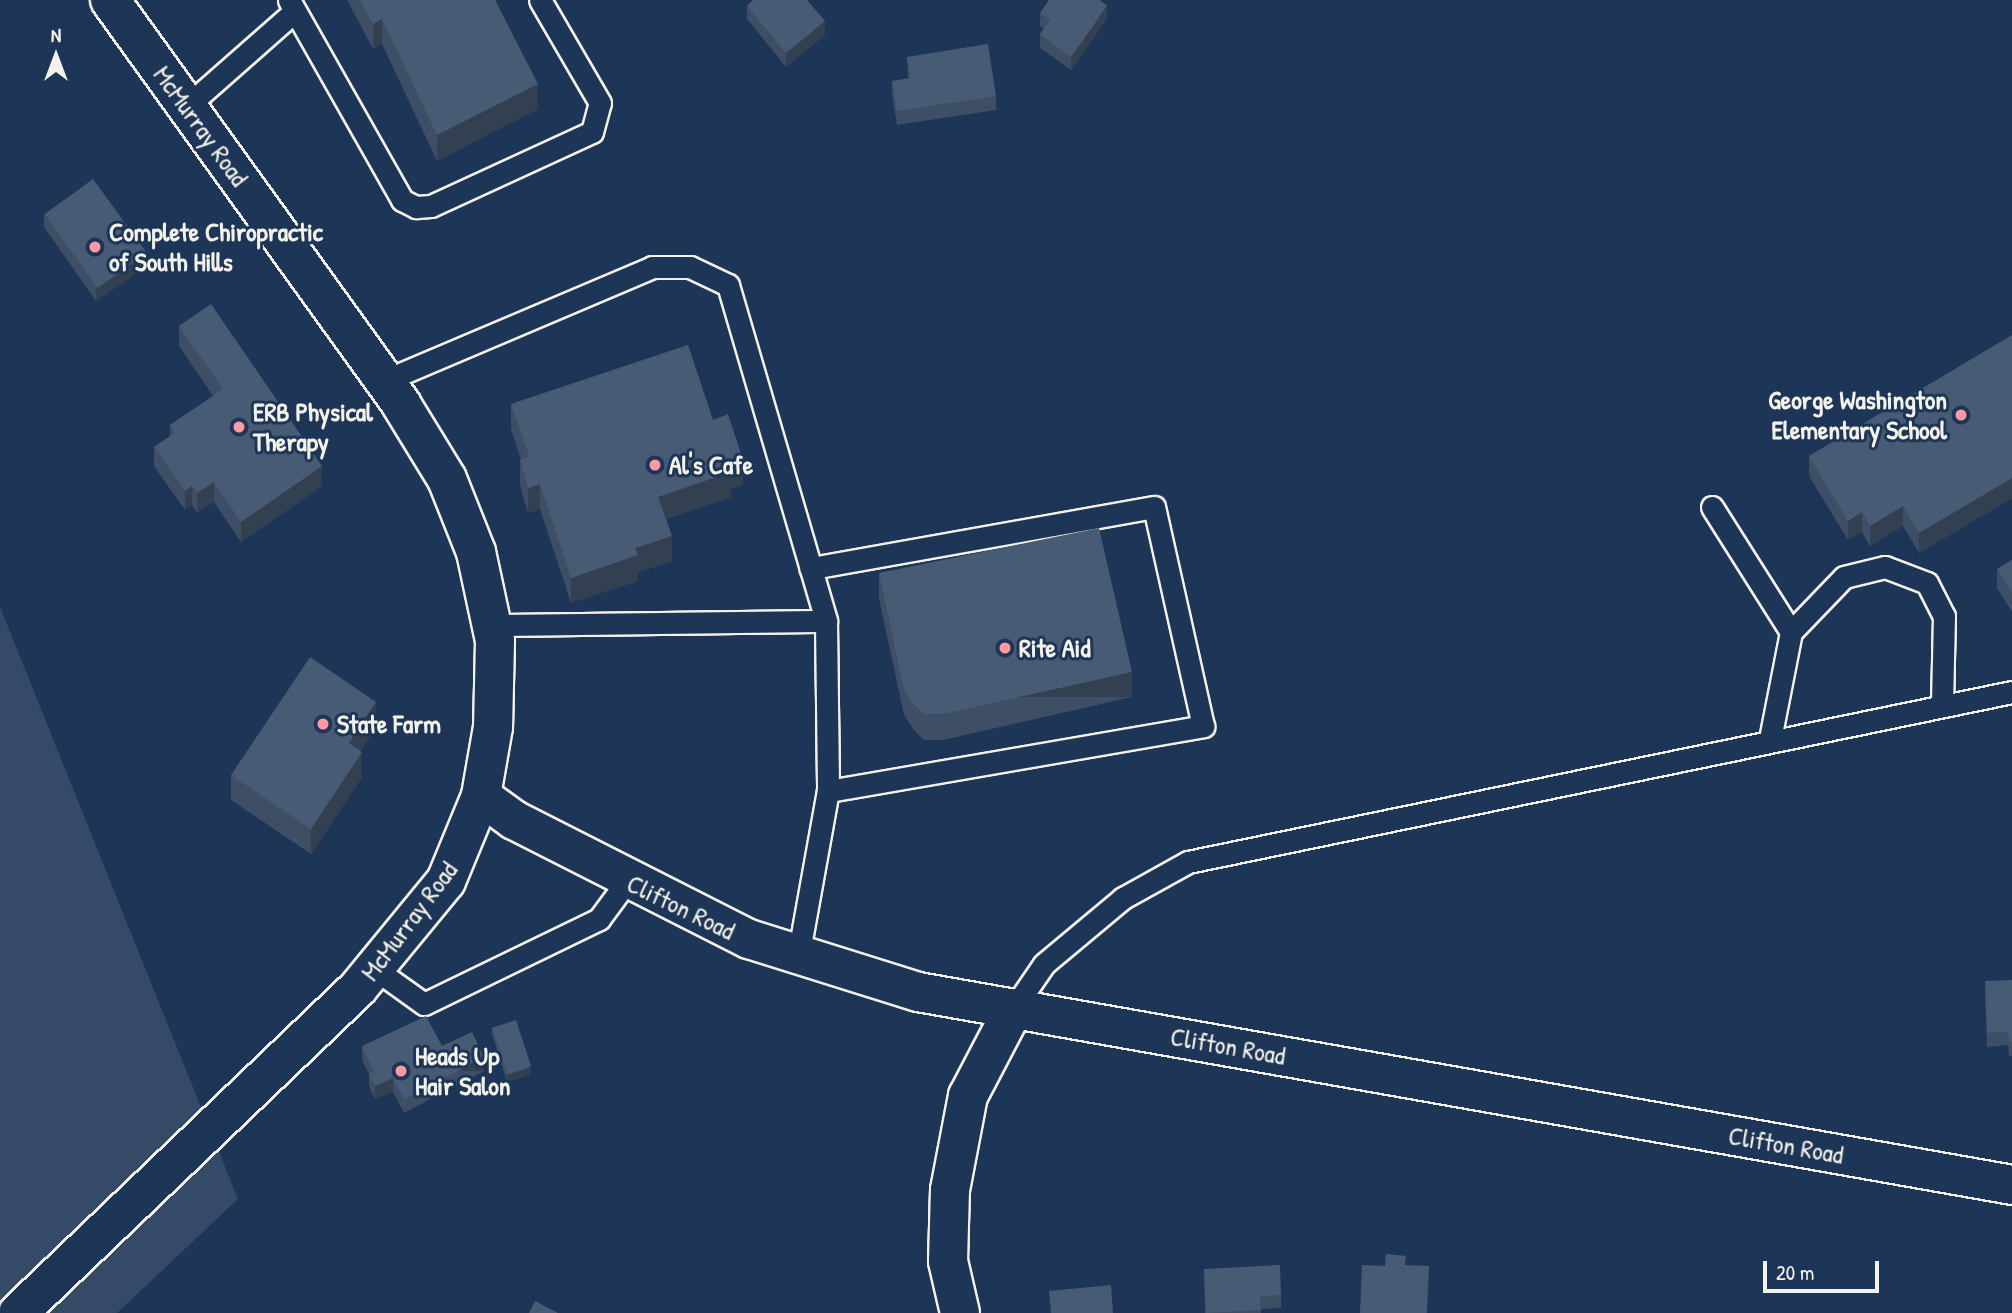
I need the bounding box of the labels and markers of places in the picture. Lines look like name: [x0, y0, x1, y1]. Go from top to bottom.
place label: Complete Chiropractic of South Hills: [109, 216, 323, 278]
marker: Complete Chiropractic of South Hills: [87, 239, 103, 255]
place label: George Washington Elementary School: [1768, 384, 1947, 446]
place label: ERB Physical Therapy: [253, 396, 373, 458]
marker: George Washington Elementary School: [1953, 407, 1969, 423]
marker: ERB Physical Therapy: [231, 419, 247, 435]
place label: Al's Cafe: [669, 449, 753, 481]
marker: Al's Cafe: [647, 457, 663, 473]
place label: Rite Aid: [1019, 632, 1091, 664]
marker: Rite Aid: [997, 640, 1013, 656]
place label: State Farm: [337, 708, 441, 740]
marker: State Farm: [315, 716, 331, 732]
place label: Heads Up Hair Salon: [415, 1040, 510, 1102]
marker: Heads Up Hair Salon: [393, 1063, 409, 1079]

